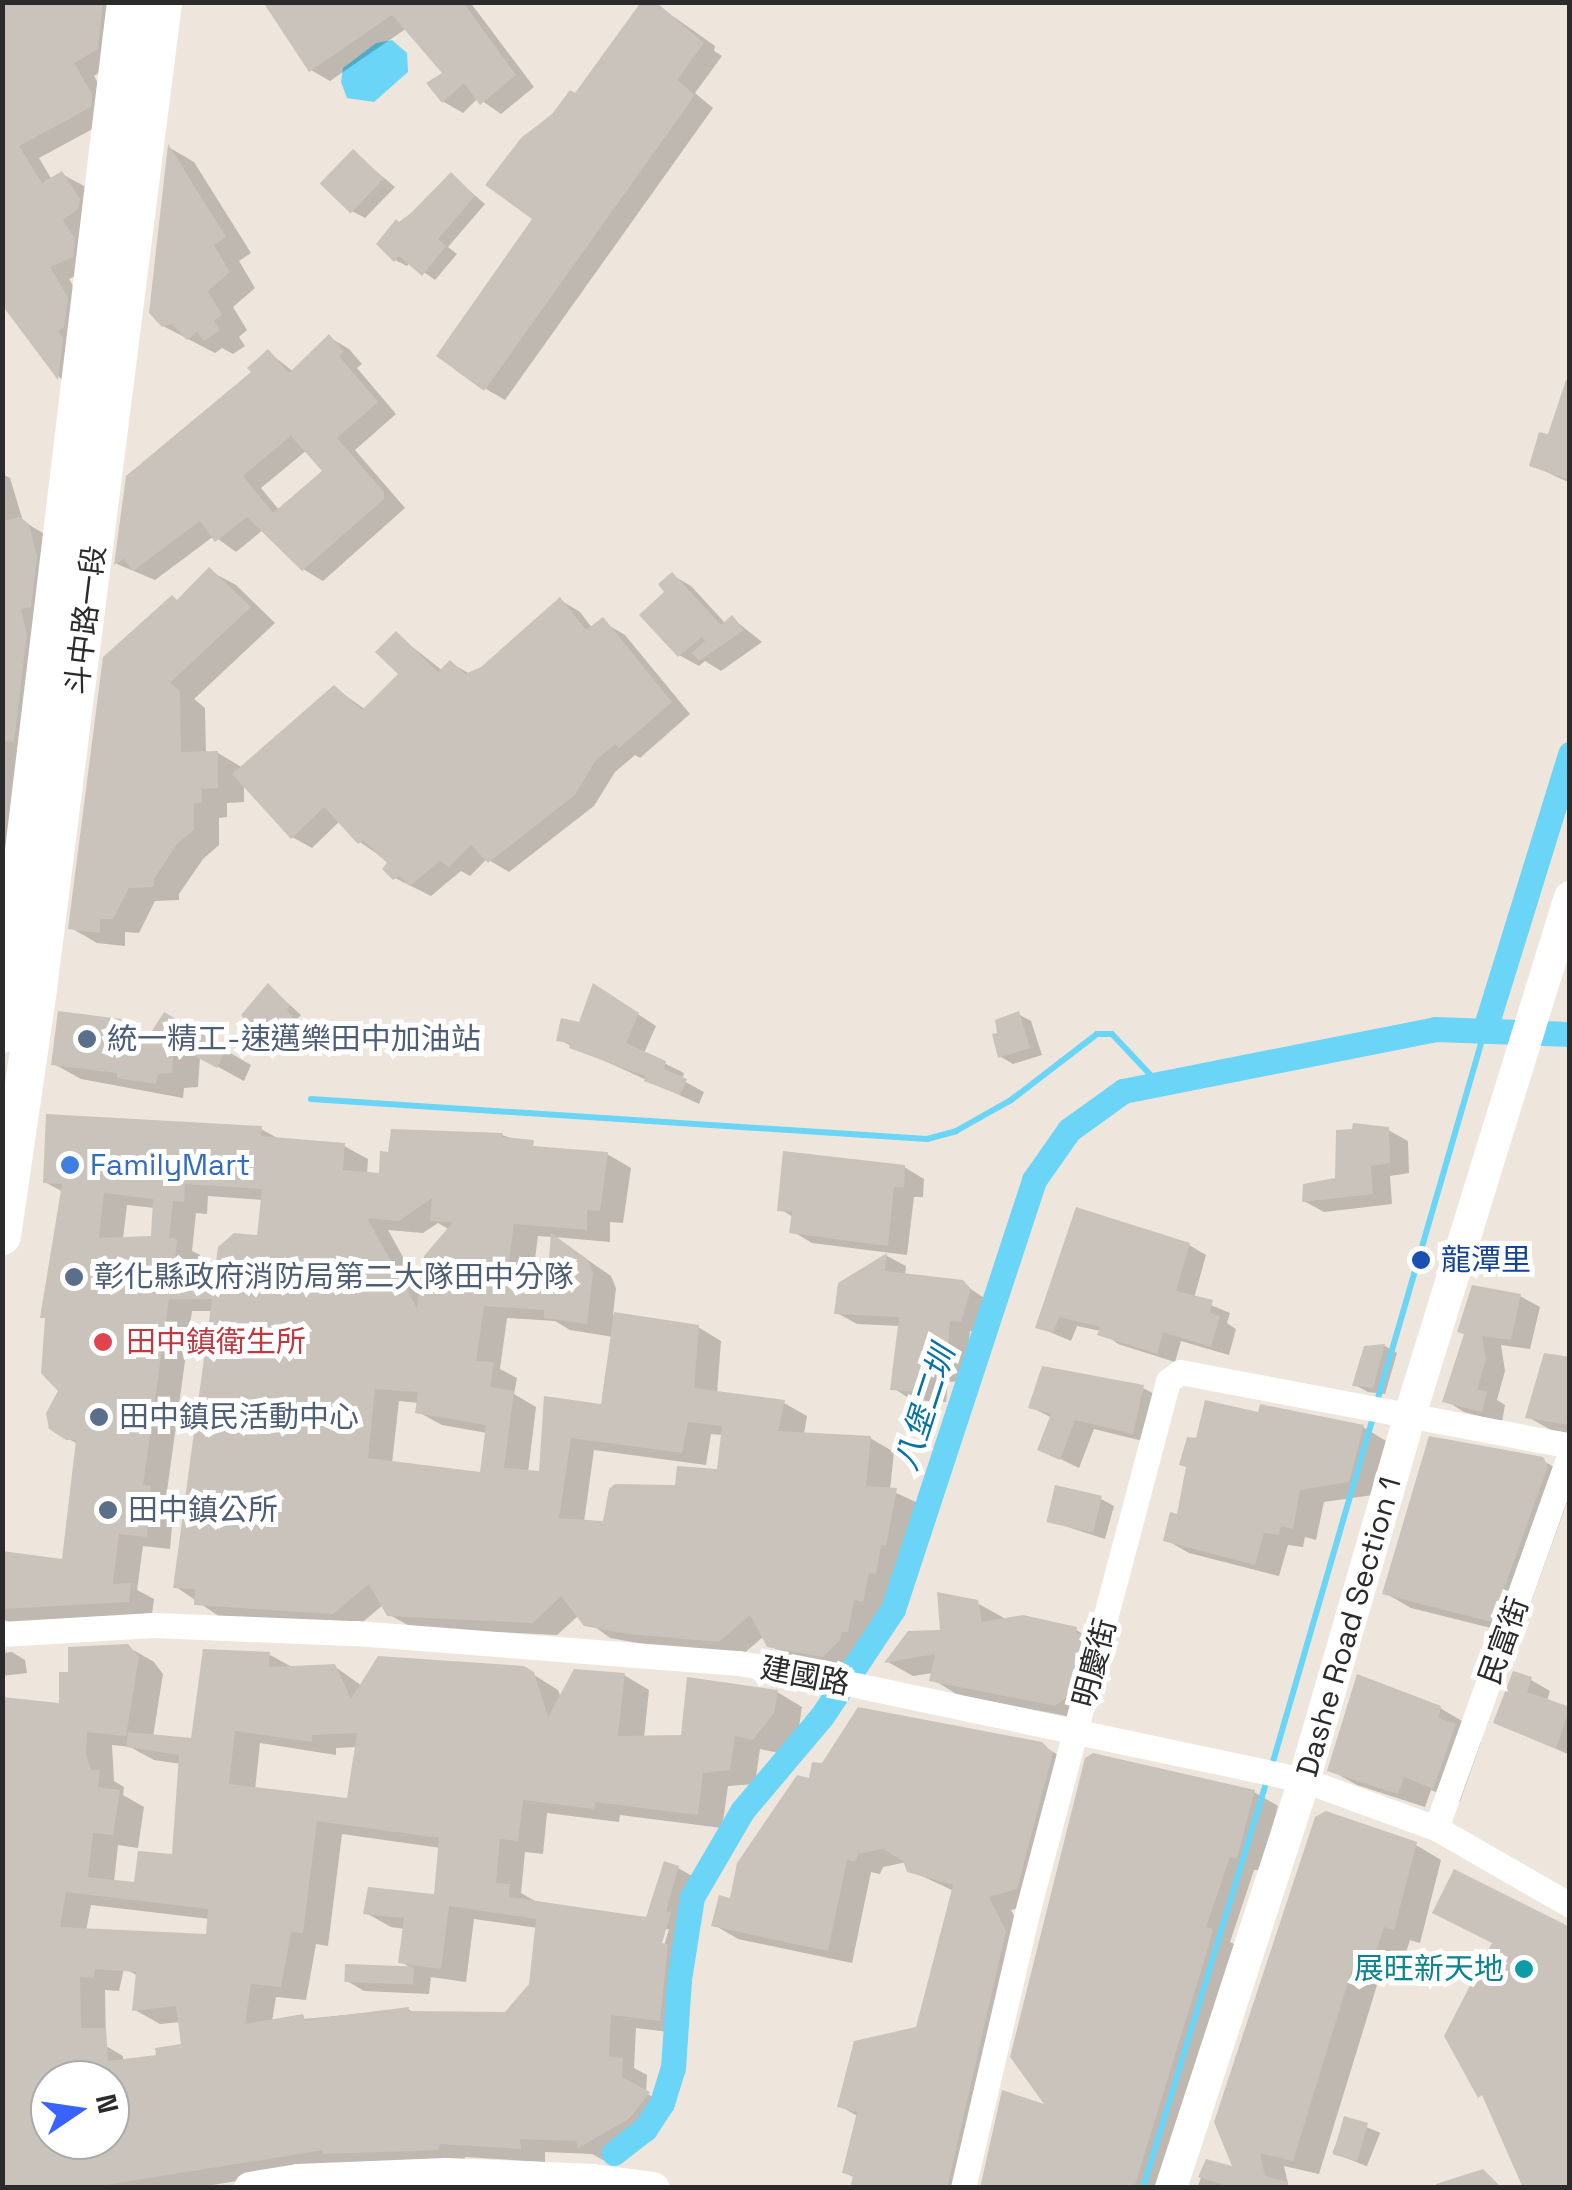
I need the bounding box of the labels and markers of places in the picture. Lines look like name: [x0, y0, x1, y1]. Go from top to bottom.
place label: 統一精工-速邁樂田中加油站: [107, 1021, 481, 1057]
marker: 統一精工-速邁樂田中加油站: [76, 1028, 98, 1050]
place label: FamilyMart: [90, 1147, 250, 1183]
marker: FamilyMart: [59, 1154, 81, 1176]
place label: 龍潭里: [1441, 1242, 1531, 1278]
marker: 龍潭里: [1410, 1249, 1432, 1271]
place label: 彰化縣政府消防局第二大隊田中分隊: [94, 1259, 574, 1295]
marker: 彰化縣政府消防局第二大隊田中分隊: [63, 1266, 85, 1288]
place label: 田中鎮衛生所: [126, 1324, 306, 1360]
marker: 田中鎮衛生所: [90, 1329, 116, 1355]
place label: 田中鎮民活動中心: [119, 1399, 359, 1435]
marker: 田中鎮民活動中心: [88, 1406, 110, 1428]
place label: 田中鎮公所: [128, 1492, 278, 1528]
marker: 田中鎮公所: [97, 1499, 119, 1521]
place label: 展旺新天地: [1354, 1951, 1504, 1987]
marker: 展旺新天地: [1513, 1958, 1535, 1980]

